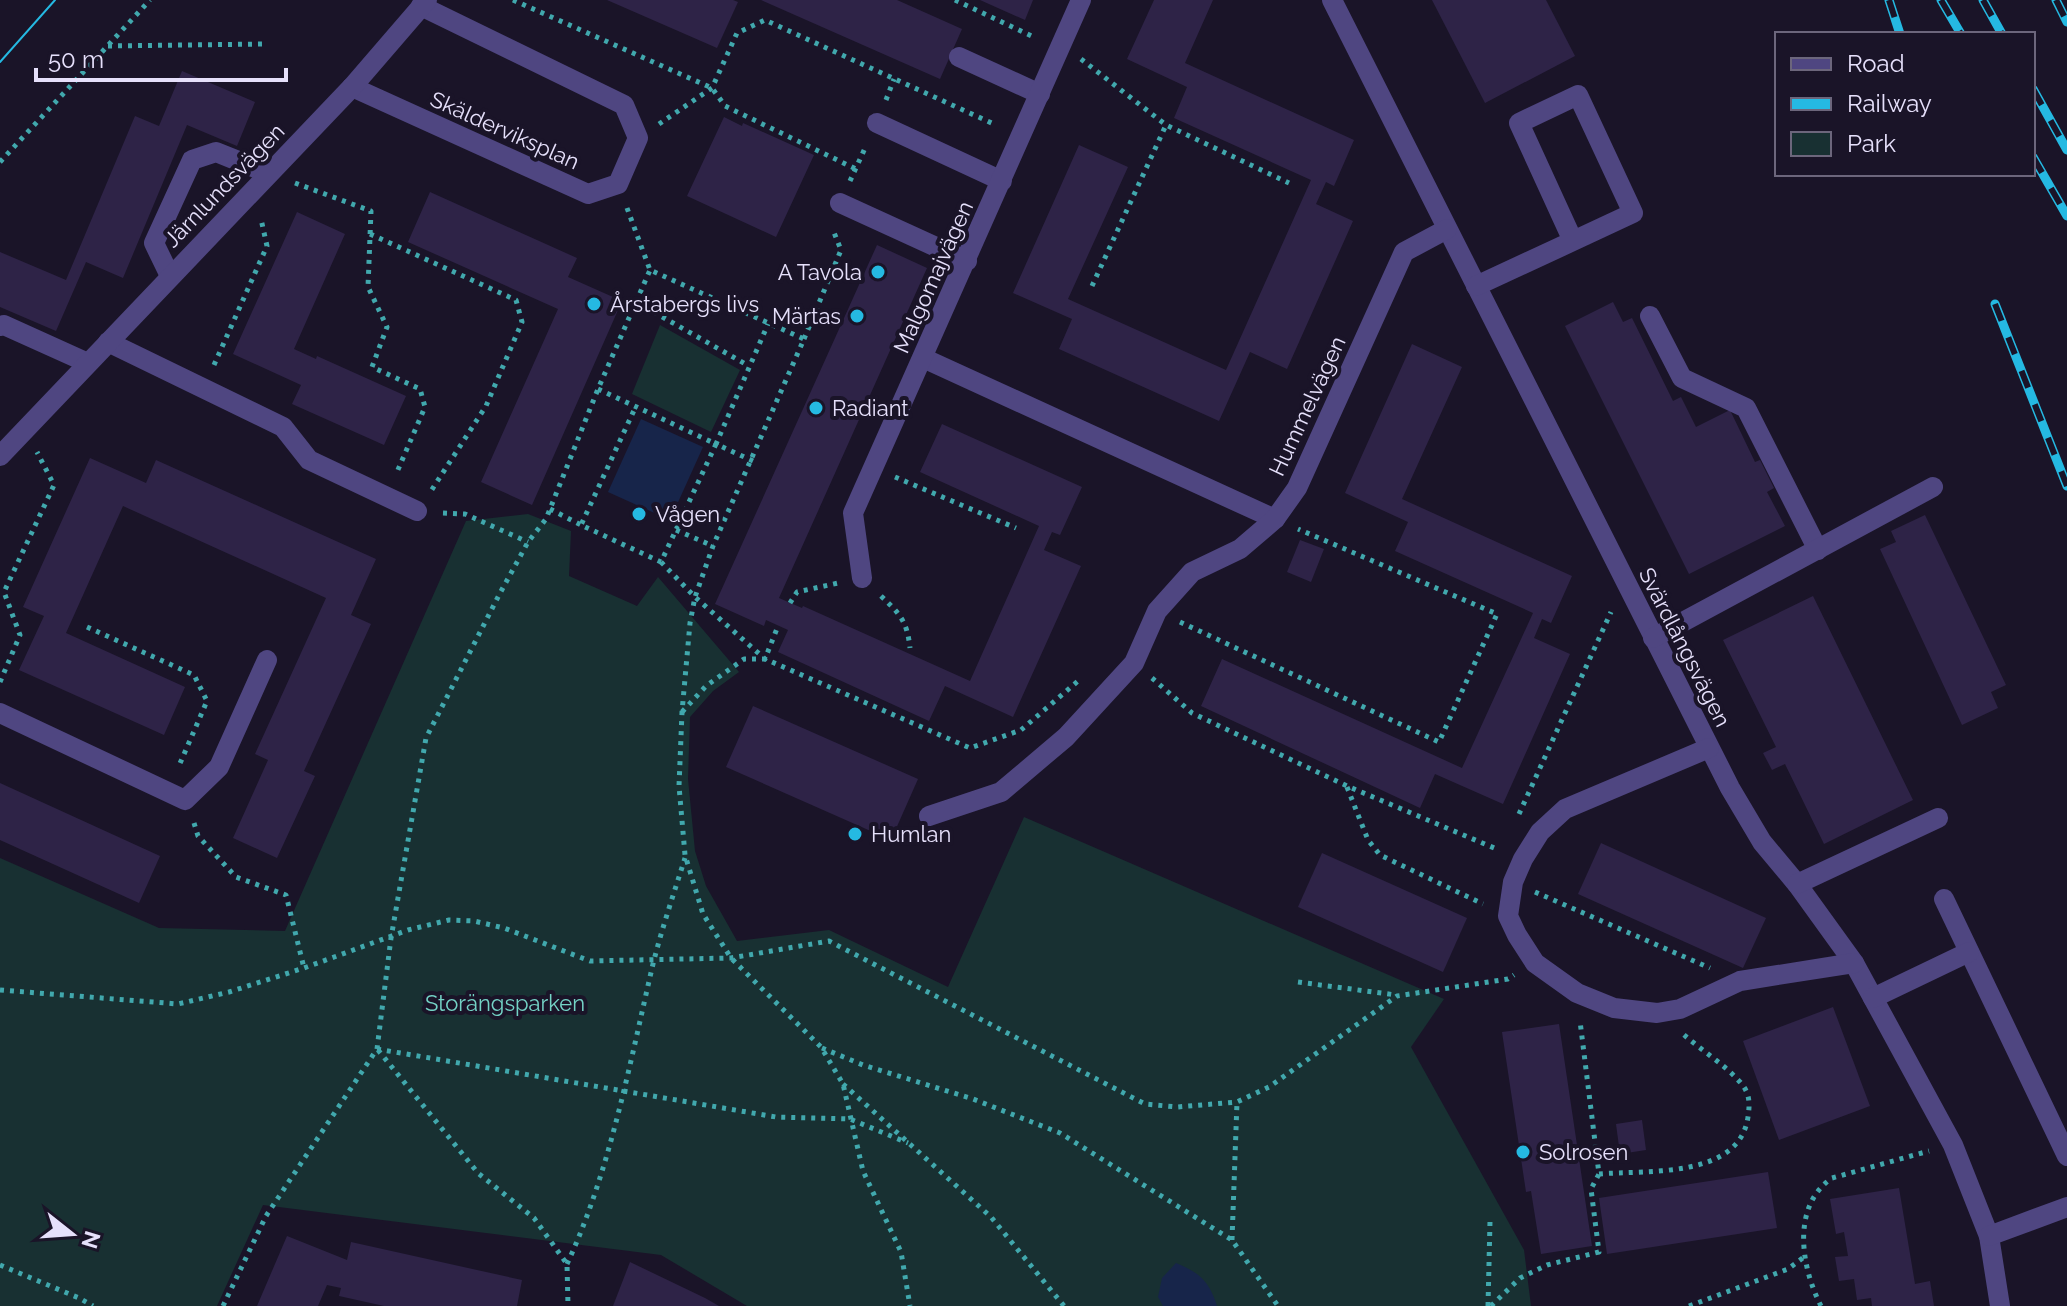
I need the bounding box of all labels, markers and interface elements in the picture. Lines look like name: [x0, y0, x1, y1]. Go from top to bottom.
scale bar: [36, 32, 286, 82]
legend: [1775, 32, 2035, 176]
text: 50 m: [48, 45, 104, 74]
text: Road: [1847, 49, 1905, 78]
street label: Skälderviksplan: [426, 85, 584, 175]
text: Railway: [1847, 89, 1932, 118]
street label: Järnlundsvägen: [159, 118, 289, 252]
text: Park: [1847, 129, 1896, 158]
street label: Malgomajvägen: [888, 197, 978, 357]
place label: A Tavola: [778, 259, 862, 285]
marker: A Tavola: [869, 263, 887, 281]
place label: Årstabergs livs: [610, 291, 759, 317]
marker: Årstabergs livs: [585, 295, 603, 313]
place label: Märtas: [772, 303, 841, 329]
marker: Märtas: [848, 307, 866, 325]
street label: Hummelvägen: [1263, 332, 1351, 480]
place label: Radiant: [832, 395, 909, 421]
marker: Radiant: [807, 399, 825, 417]
place label: Vågen: [655, 501, 720, 527]
marker: Vågen: [630, 505, 648, 523]
street label: Svärdlångsvägen: [1634, 563, 1736, 731]
place label: Humlan: [871, 821, 951, 847]
marker: Humlan: [846, 825, 864, 843]
park label: Storängsparken: [425, 990, 585, 1016]
place label: Solrosen: [1539, 1139, 1628, 1165]
marker: Solrosen: [1514, 1143, 1532, 1161]
north arrow: [32, 1194, 112, 1274]
text: N: [76, 1228, 106, 1252]

